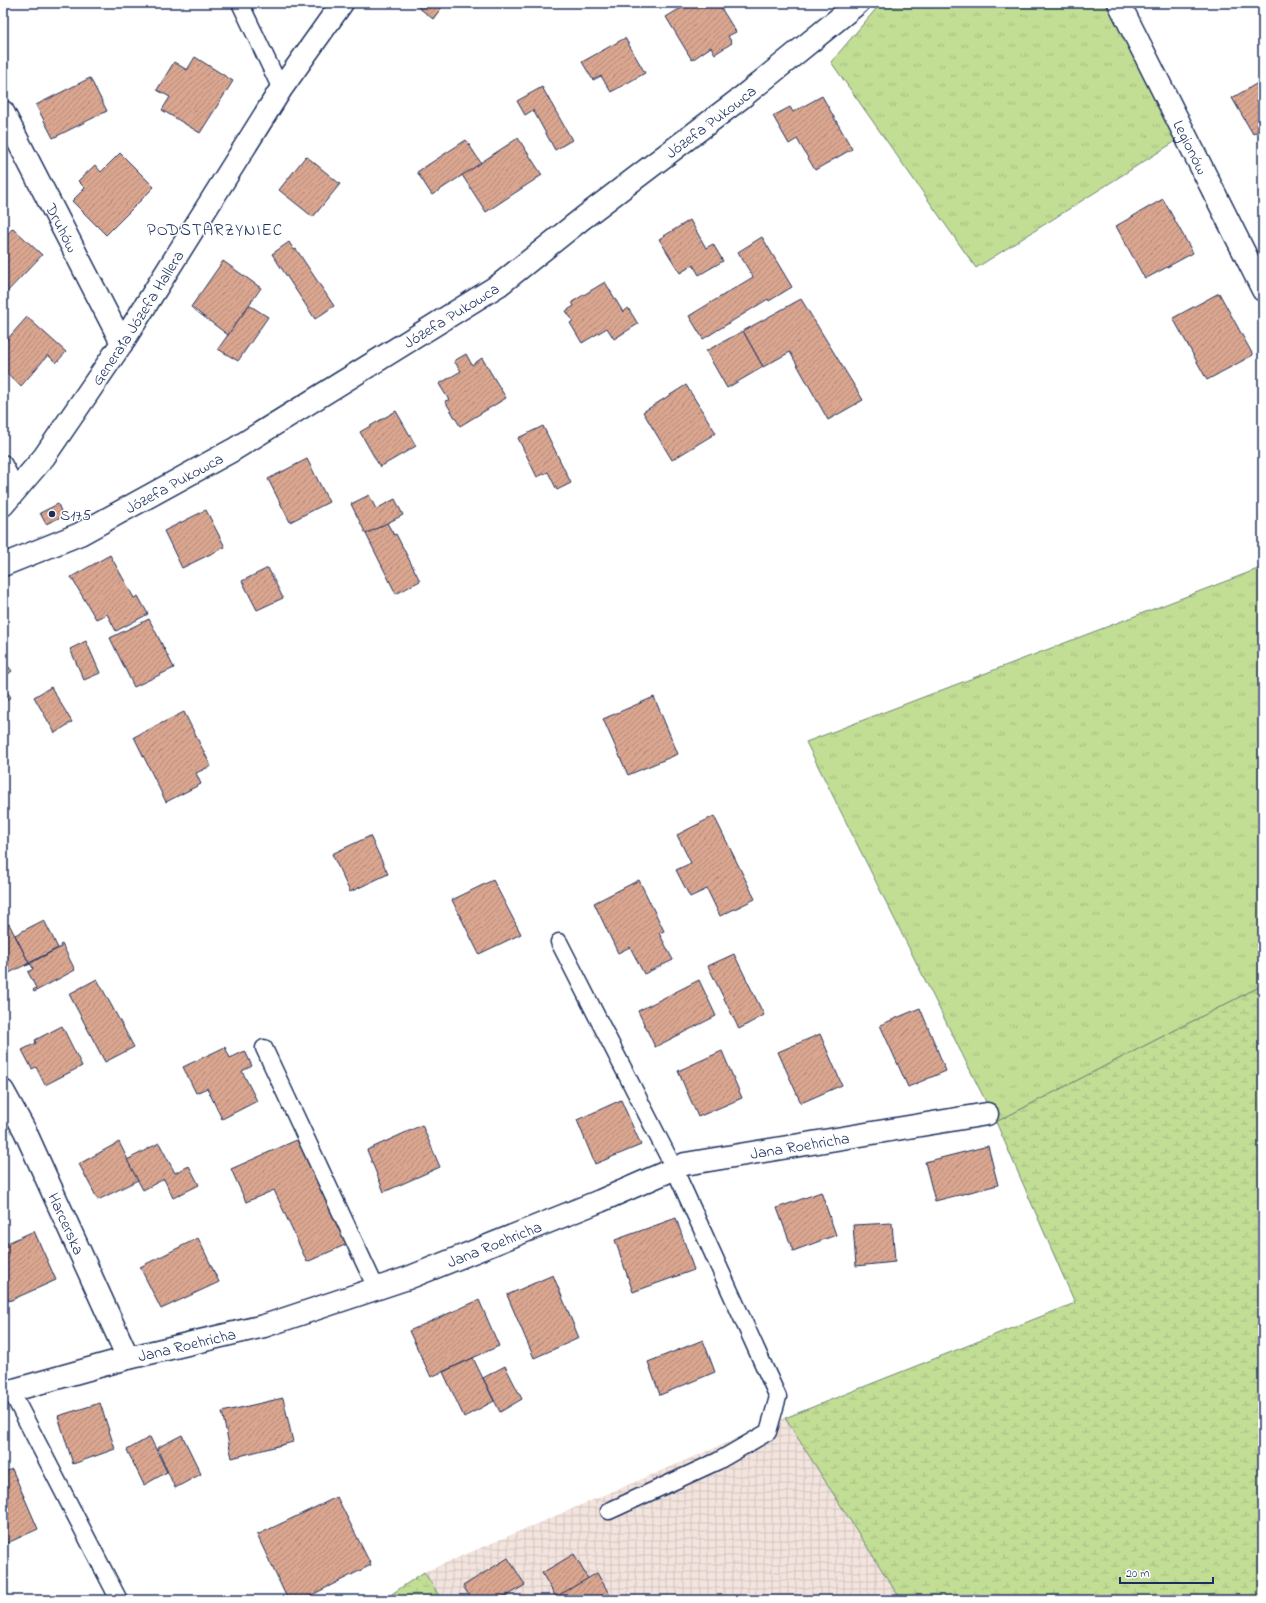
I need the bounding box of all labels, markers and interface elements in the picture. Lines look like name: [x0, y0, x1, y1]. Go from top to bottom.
street label: Józefa Pukowca: [661, 80, 762, 165]
street label: Legionów: [1166, 116, 1213, 179]
street label: Druhów: [38, 199, 83, 257]
district label: PODSTARZYNIEC: [147, 218, 283, 243]
street label: Generała Józefa Hallera: [86, 246, 191, 391]
street label: Józefa Pukowca: [399, 278, 505, 355]
street label: Józefa Pukowca: [121, 448, 228, 521]
place label: S175: [60, 504, 91, 528]
marker: S175: [47, 509, 57, 519]
street label: Jana Roehricha: [749, 1127, 851, 1167]
street label: Harcerska: [40, 1189, 90, 1259]
street label: Jana Roehricha: [444, 1216, 546, 1275]
street label: Jana Roehricha: [136, 1323, 239, 1369]
scale bar: [1120, 1559, 1213, 1585]
text: 20 m: [1126, 1565, 1149, 1583]

